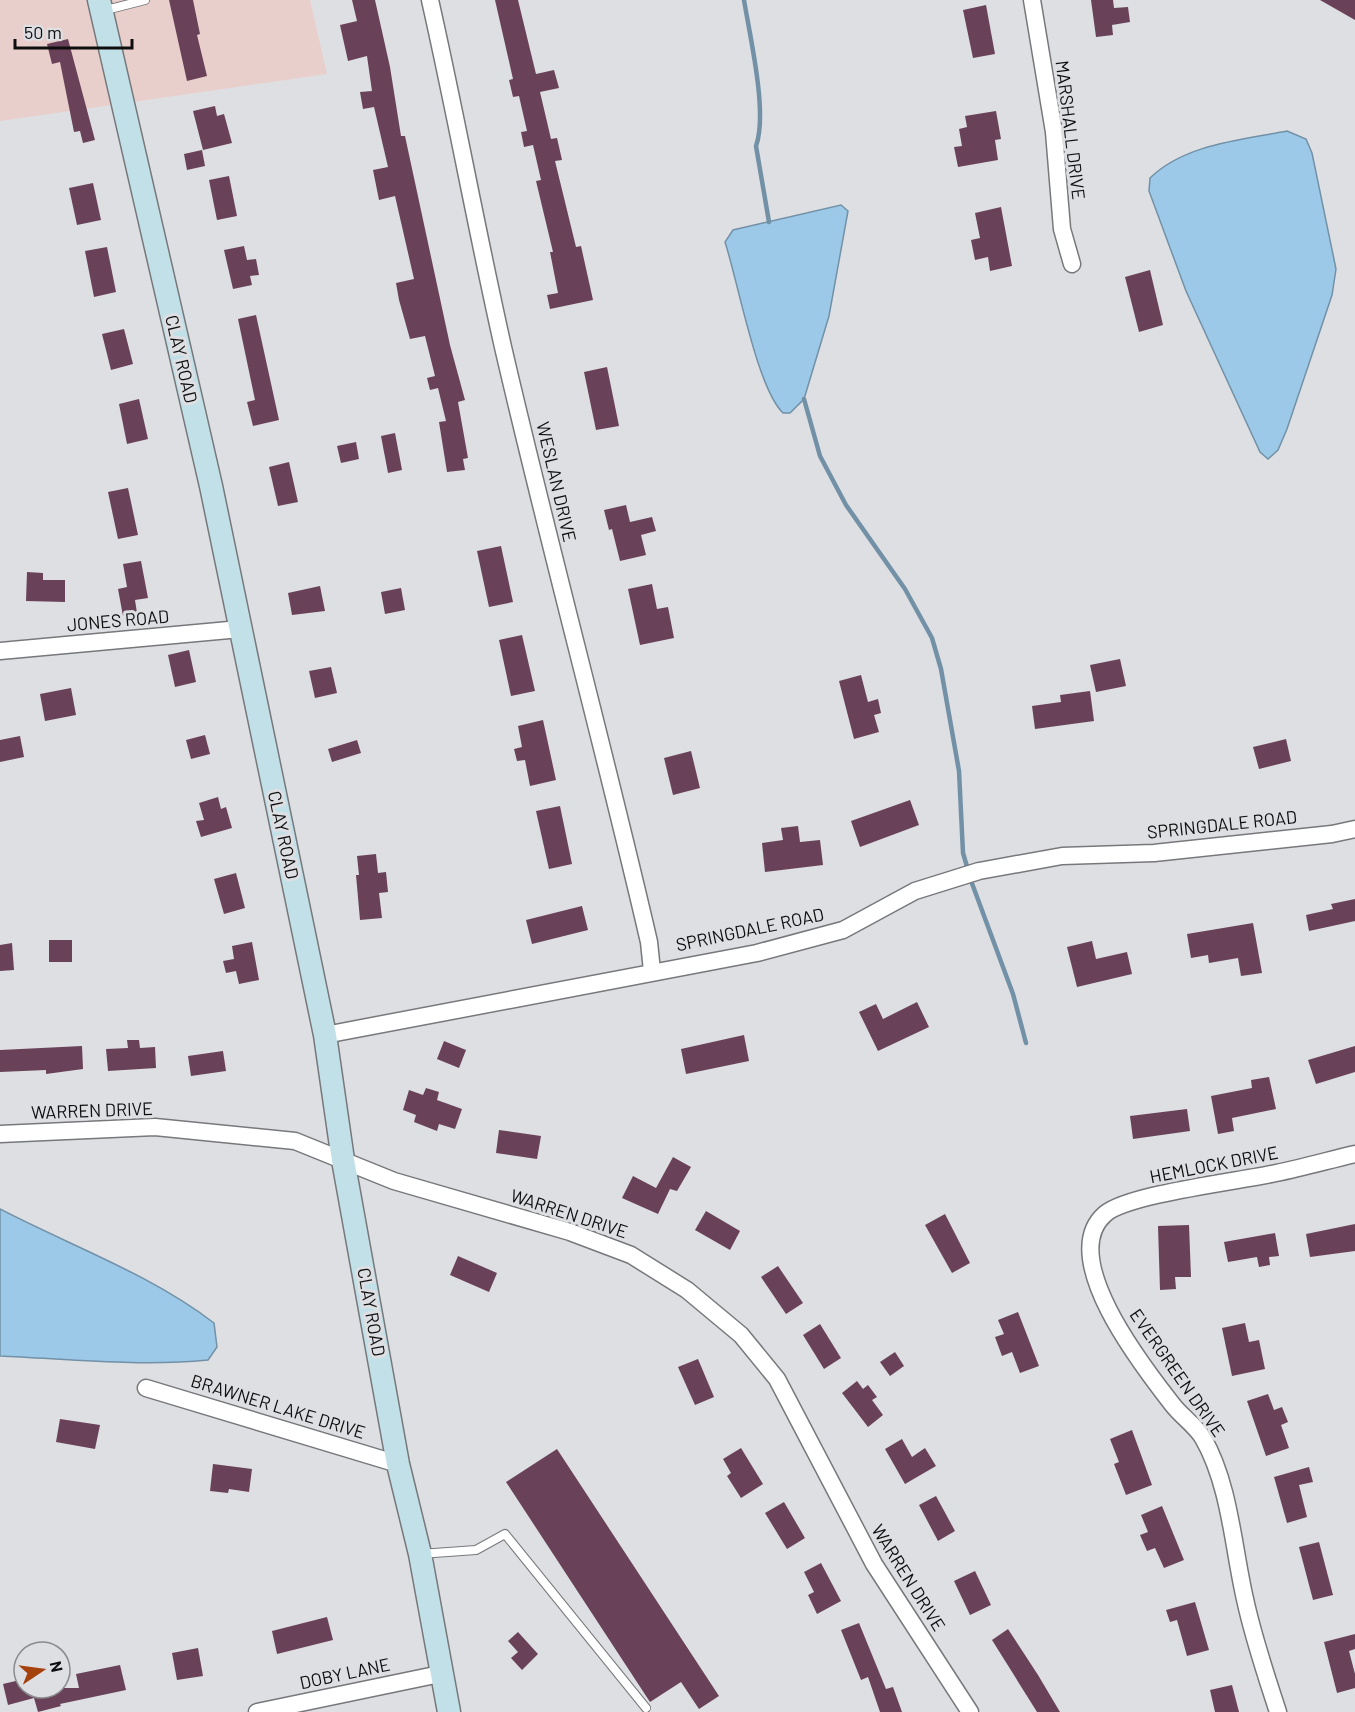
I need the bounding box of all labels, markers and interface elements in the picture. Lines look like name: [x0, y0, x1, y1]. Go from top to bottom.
scale bar: [15, 12, 132, 50]
text: 50 m: [24, 21, 62, 43]
street label: MARSHALL DRIVE: [1052, 59, 1090, 201]
street label: CLAY ROAD: [161, 313, 203, 405]
street label: WESLAN DRIVE: [532, 420, 581, 544]
street label: JONES ROAD: [66, 605, 170, 635]
street label: CLAY ROAD: [264, 789, 304, 881]
street label: SPRINGDALE ROAD: [1146, 805, 1298, 843]
street label: SPRINGDALE ROAD: [674, 903, 826, 955]
street label: WARREN DRIVE: [31, 1097, 153, 1123]
street label: HEMLOCK DRIVE: [1148, 1141, 1280, 1187]
street label: WARREN DRIVE: [508, 1184, 631, 1242]
street label: CLAY ROAD: [353, 1266, 391, 1358]
street label: EVERGREEN DRIVE: [1125, 1304, 1230, 1441]
street label: BRAWNER LAKE DRIVE: [188, 1369, 368, 1443]
street label: WARREN DRIVE: [867, 1520, 950, 1635]
north arrow: [12, 1640, 72, 1700]
street label: DOBY LANE: [298, 1653, 392, 1693]
text: N: [47, 1659, 68, 1674]

